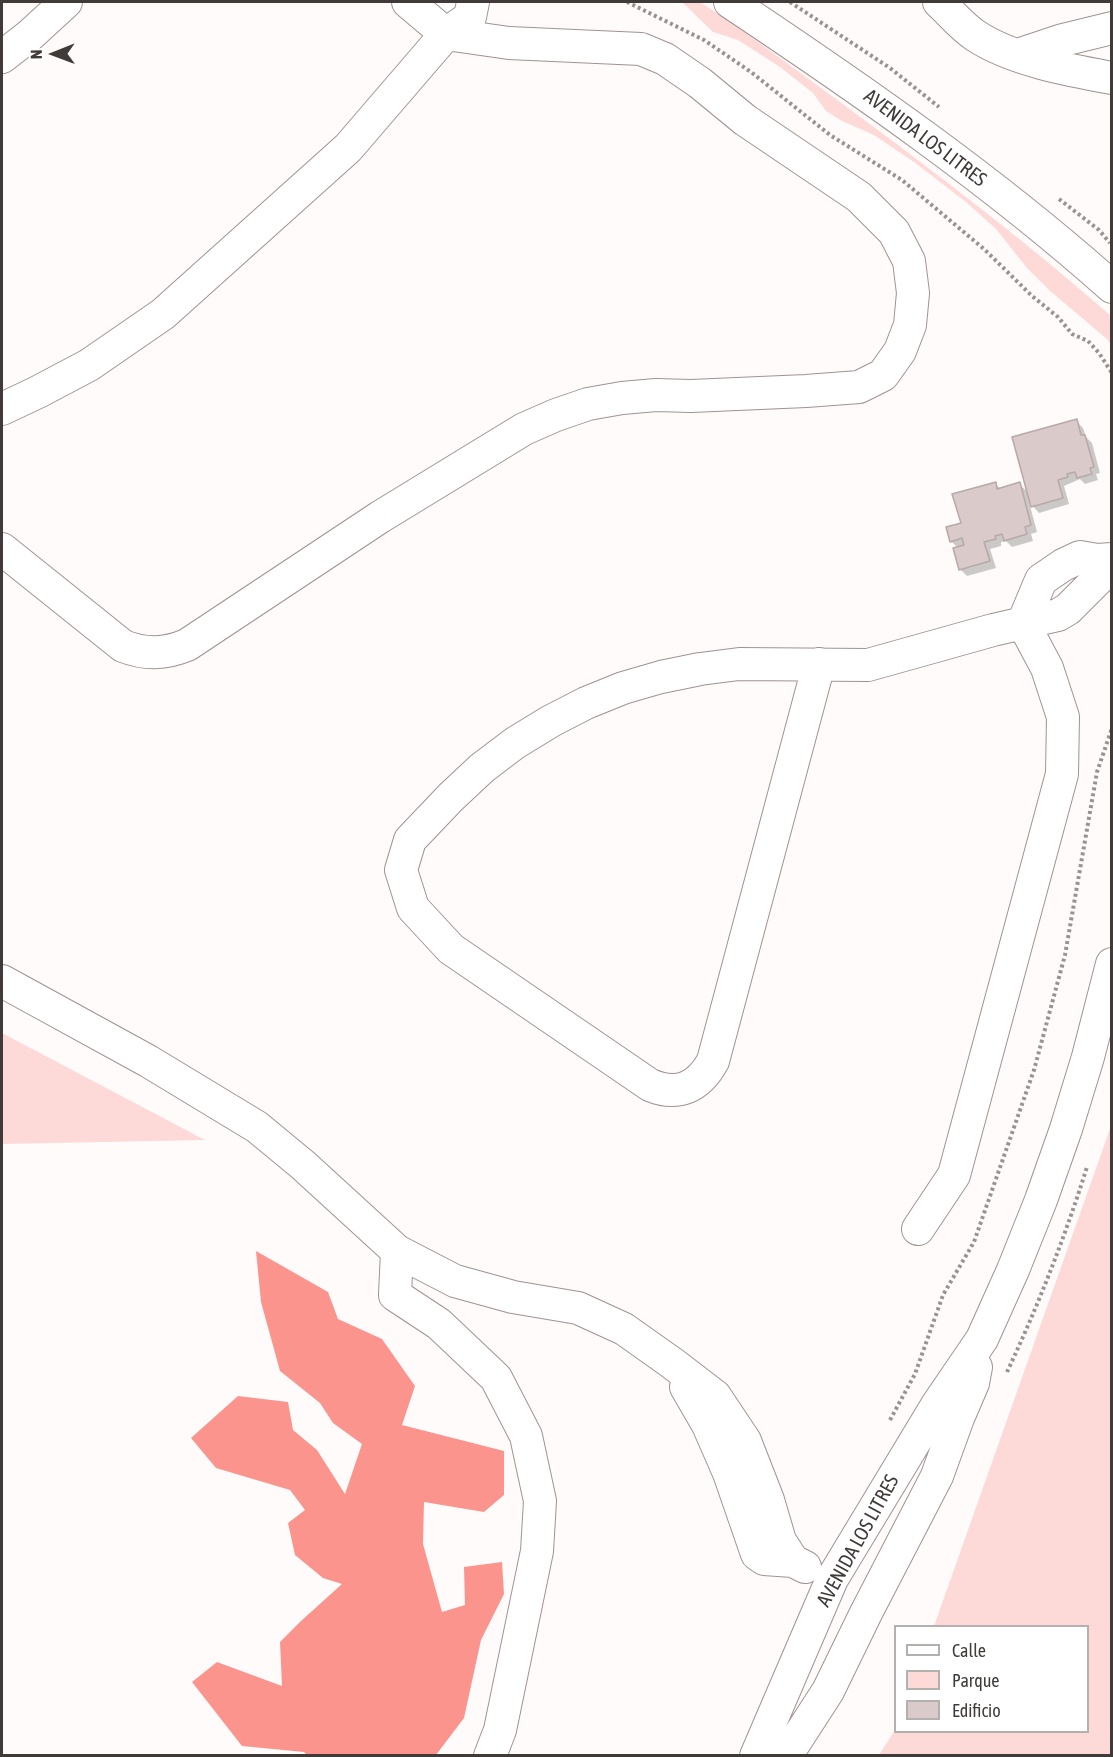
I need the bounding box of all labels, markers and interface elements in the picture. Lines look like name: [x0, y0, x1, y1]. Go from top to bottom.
north arrow: [24, 24, 84, 84]
text: N: [27, 49, 45, 59]
street label: AVENIDA LOS LITRES: [859, 84, 991, 192]
street label: AVENIDA LOS LITRES: [812, 1471, 904, 1611]
legend: [894, 1625, 1089, 1733]
text: Calle: [952, 1640, 986, 1661]
text: Parque: [952, 1670, 1000, 1691]
text: Edificio: [952, 1700, 1001, 1721]

